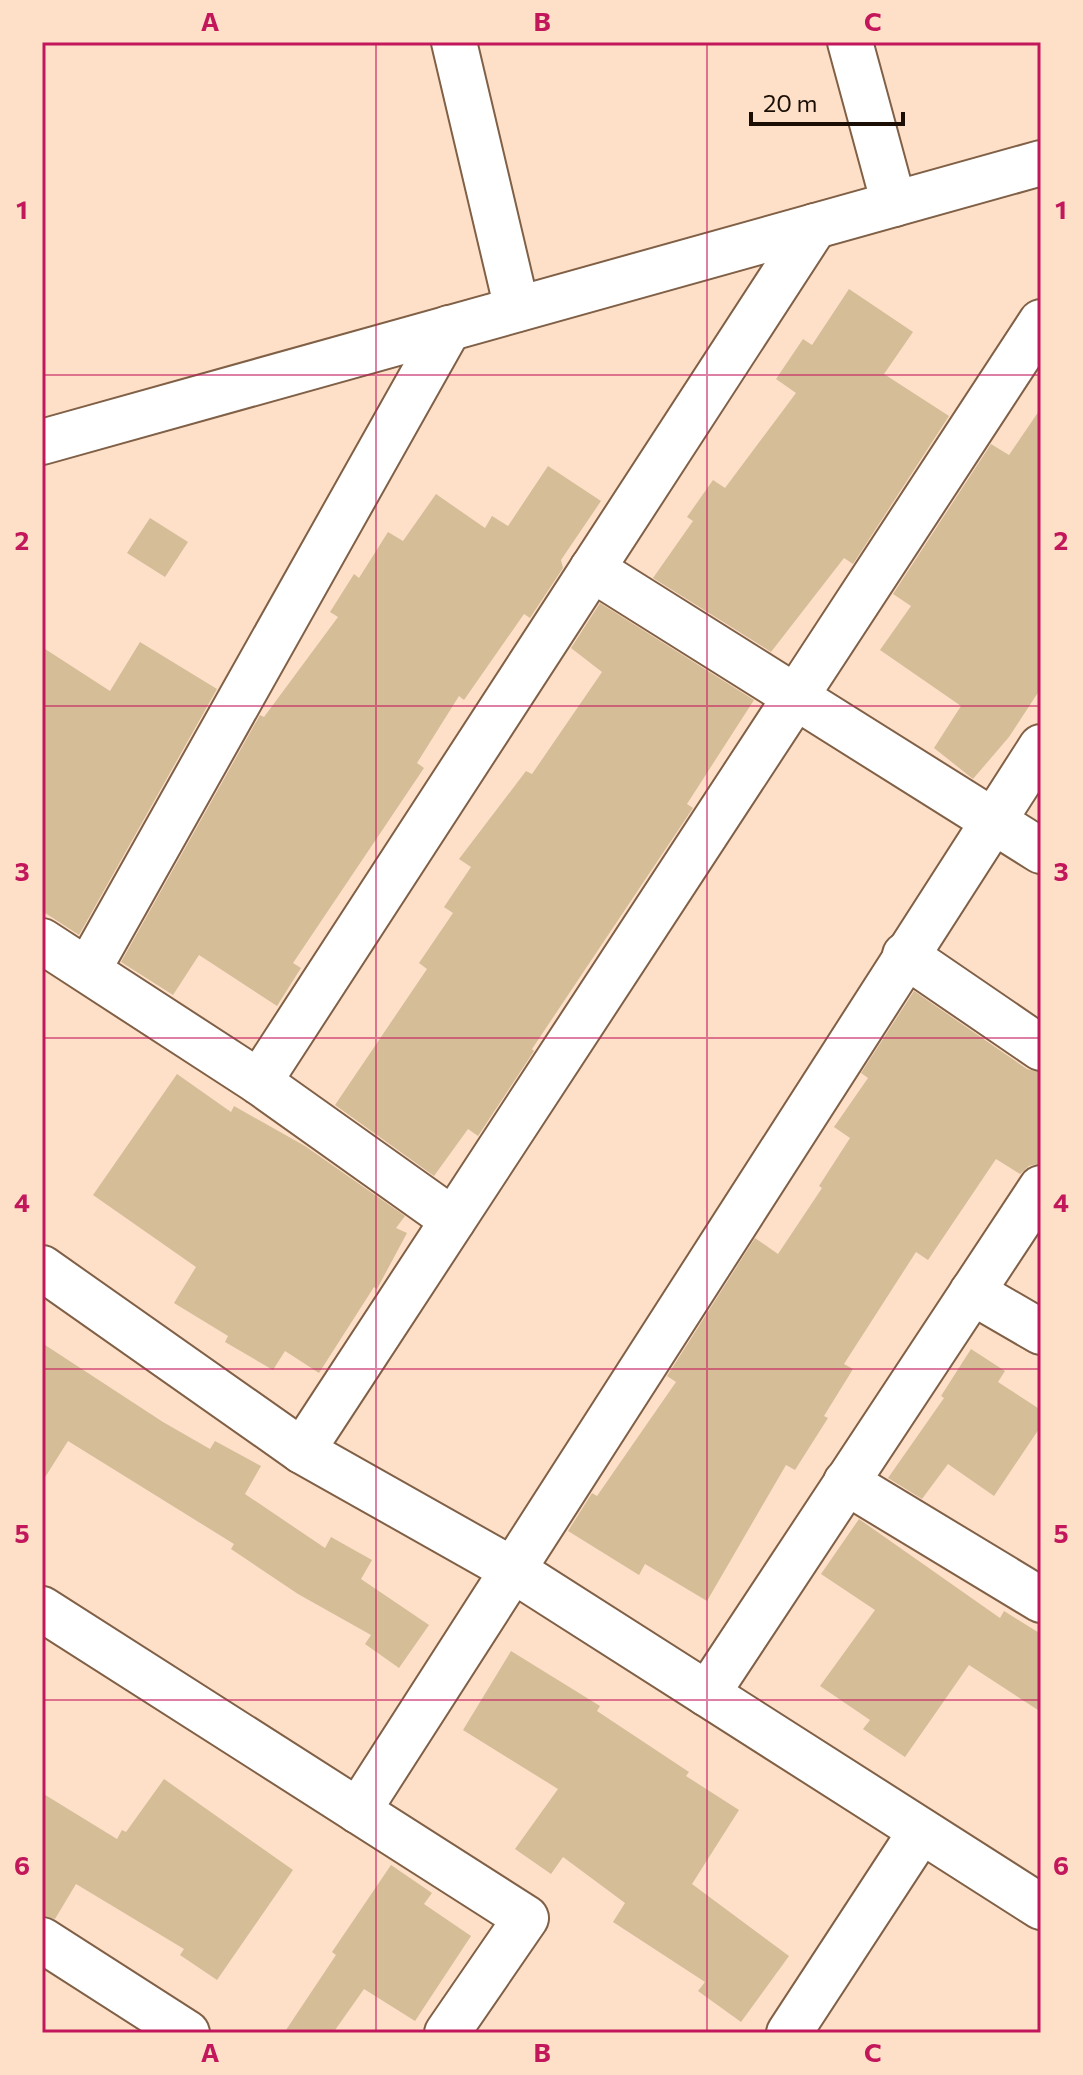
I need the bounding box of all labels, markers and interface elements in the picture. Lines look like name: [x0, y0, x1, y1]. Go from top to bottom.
text: A: [201, 5, 220, 36]
text: B: [533, 5, 551, 36]
text: C: [864, 5, 882, 36]
scale bar: [751, 76, 903, 126]
text: 20 m: [763, 88, 817, 117]
text: 1: [16, 193, 28, 224]
text: 1: [1055, 193, 1067, 224]
text: 2: [15, 524, 29, 555]
text: 2: [1054, 524, 1068, 555]
text: 3: [14, 855, 30, 886]
text: 3: [1053, 855, 1069, 886]
text: 4: [14, 1186, 30, 1217]
text: 4: [1053, 1186, 1069, 1217]
text: 5: [14, 1517, 30, 1548]
text: 5: [1053, 1517, 1069, 1548]
text: 6: [14, 1849, 30, 1880]
text: 6: [1053, 1849, 1069, 1880]
text: A: [201, 2036, 220, 2067]
text: B: [533, 2036, 551, 2067]
text: C: [864, 2036, 882, 2067]

